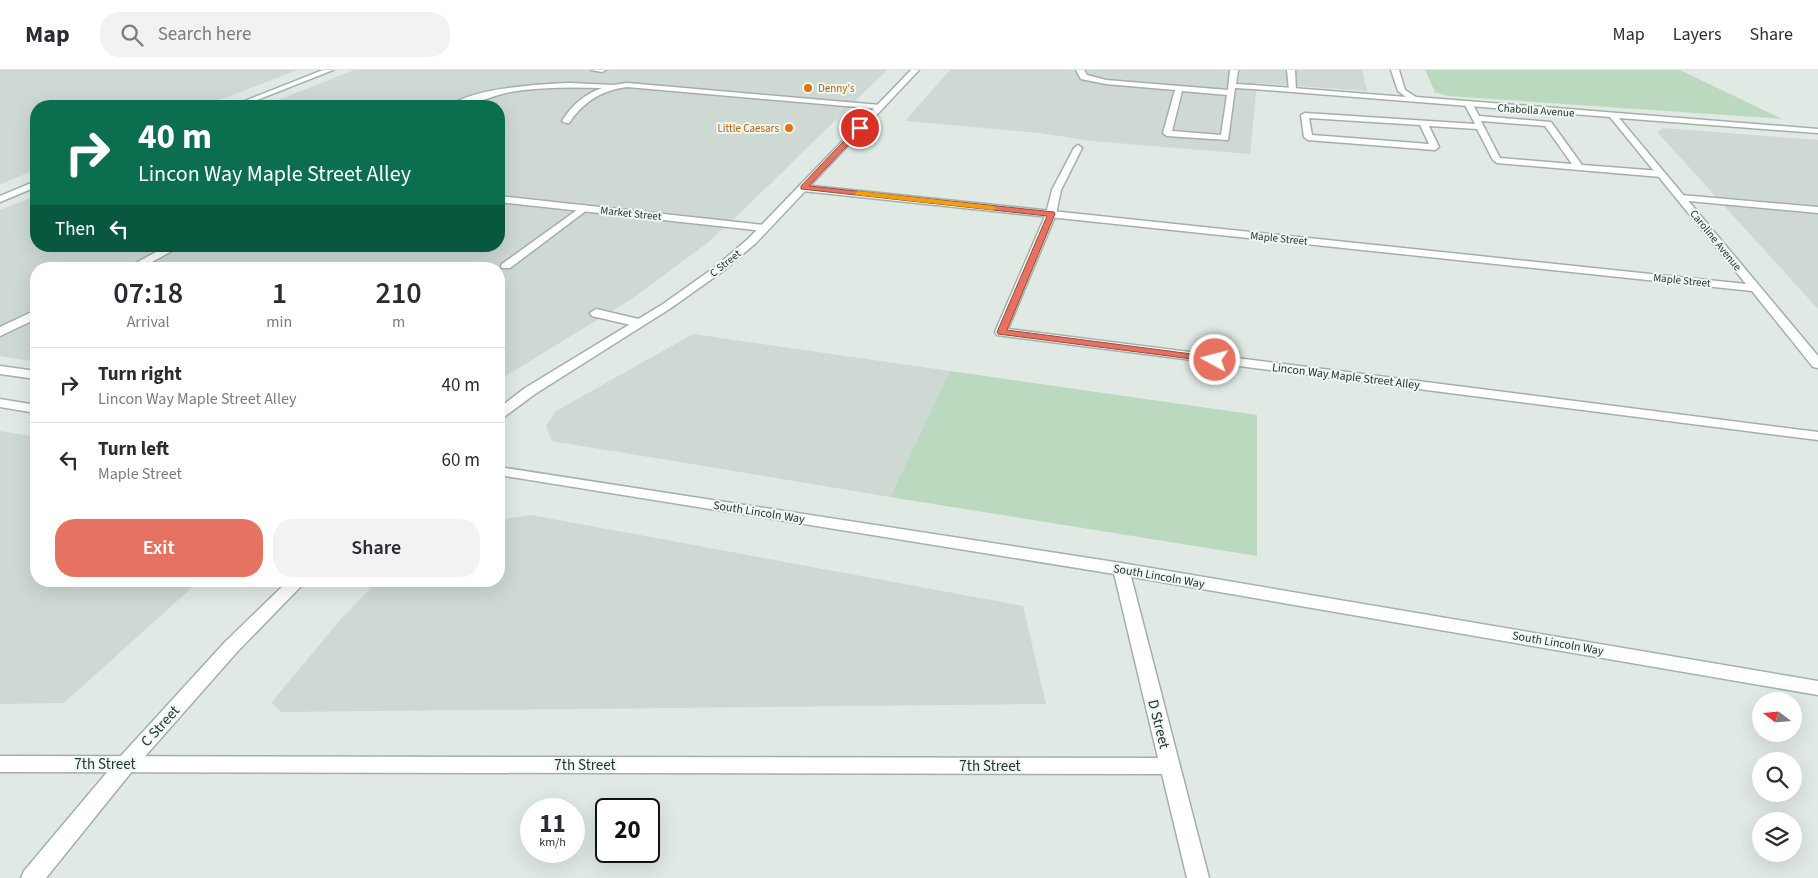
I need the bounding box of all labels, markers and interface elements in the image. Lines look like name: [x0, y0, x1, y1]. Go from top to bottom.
search box: [100, 12, 450, 57]
text: Map: [25, 17, 70, 52]
icon: search: [118, 21, 146, 49]
text: Search here: [158, 21, 251, 48]
text: Map: [1613, 22, 1645, 47]
text: Layers: [1673, 22, 1722, 47]
text: Share: [1750, 22, 1793, 47]
place label: Denny's: [818, 81, 855, 96]
marker: Denny's: [802, 82, 814, 94]
street label: Chabolla Avenue: [1497, 100, 1575, 121]
pin: [839, 107, 881, 149]
text: 40 m: [138, 112, 212, 162]
icon: arrive: [846, 114, 874, 142]
icon: right: [55, 120, 120, 185]
place label: Little Caesars: [717, 121, 779, 136]
marker: Little Caesars: [783, 122, 795, 134]
text: Lincon Way Maple Street Alley: [138, 158, 411, 190]
street label: Market Street: [600, 203, 663, 224]
street label: Caroline Avenue: [1686, 207, 1745, 274]
icon: left: [105, 215, 133, 243]
text: Then: [55, 216, 95, 243]
street label: Maple Street: [1249, 228, 1309, 249]
street label: C Street: [707, 246, 744, 281]
street label: Maple Street: [1652, 270, 1712, 291]
text: 07:18: [113, 272, 183, 315]
text: 1: [272, 272, 287, 315]
text: 210: [376, 272, 422, 315]
text: Arrival: [127, 311, 170, 333]
text: min: [266, 311, 292, 333]
text: m: [392, 311, 405, 333]
position arrow: [1188, 333, 1240, 385]
street label: Lincon Way Maple Street Alley: [1271, 359, 1421, 394]
text: Turn right: [98, 361, 182, 388]
icon: right: [55, 371, 83, 399]
text: 40 m: [442, 372, 480, 399]
text: Lincon Way Maple Street Alley: [98, 388, 297, 410]
text: Turn left: [98, 436, 169, 463]
icon: left: [55, 446, 83, 474]
text: 60 m: [442, 447, 480, 474]
text: Maple Street: [98, 463, 182, 485]
street label: South Lincoln Way: [712, 497, 806, 528]
button: Exit: [55, 519, 263, 577]
button: Share: [273, 519, 480, 577]
street label: South Lincoln Way: [1112, 560, 1206, 593]
street label: South Lincoln Way: [1511, 627, 1605, 660]
north arrow: [1752, 692, 1802, 742]
map controls: [1752, 692, 1802, 862]
street label: D Street: [1142, 697, 1175, 751]
street label: C Street: [136, 701, 185, 752]
button: search: [1752, 752, 1802, 802]
street label: 7th Street: [74, 754, 136, 775]
street label: 7th Street: [554, 755, 616, 776]
street label: 7th Street: [959, 756, 1021, 777]
speed limit sign: 20: [595, 798, 660, 863]
text: 11: [539, 806, 566, 842]
button: layers: [1752, 812, 1802, 862]
text: km/h: [539, 834, 566, 851]

